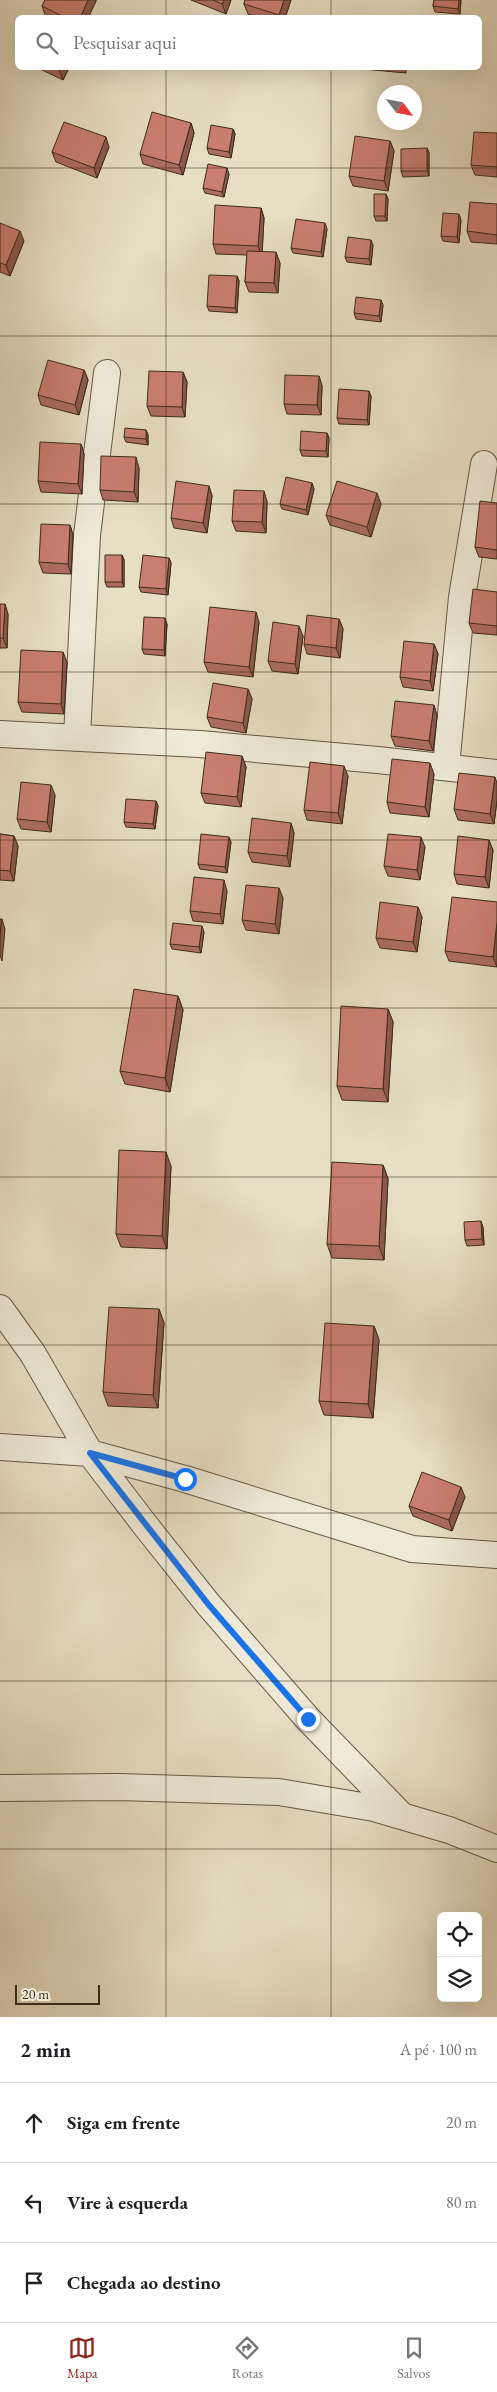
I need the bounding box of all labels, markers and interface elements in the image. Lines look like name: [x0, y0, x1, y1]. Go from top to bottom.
search box: [15, 15, 482, 70]
icon: search: [33, 29, 61, 57]
text: Pesquisar aqui: [73, 30, 177, 55]
north arrow: [377, 85, 422, 130]
route start: [174, 1468, 197, 1491]
route end: [297, 1708, 320, 1731]
map controls: [437, 1912, 482, 2002]
button: locate: [437, 1912, 482, 1957]
button: layers: [437, 1957, 482, 2002]
scale bar: [15, 1982, 100, 2005]
text: 20 m: [22, 1985, 49, 2003]
text: 2 min: [20, 2036, 71, 2063]
text: A pé · 100 m: [400, 2039, 477, 2060]
icon: ahead: [20, 2109, 48, 2137]
text: Siga em frente: [67, 2110, 180, 2135]
text: 20 m: [446, 2112, 477, 2133]
icon: left: [20, 2189, 48, 2217]
text: Vire à esquerda: [67, 2190, 188, 2215]
text: 80 m: [446, 2192, 477, 2213]
icon: arrive: [20, 2269, 48, 2297]
text: Chegada ao destino: [67, 2270, 221, 2295]
tab: Mapa: [67, 2334, 98, 2382]
tab: Rotas: [232, 2334, 263, 2382]
tab: Salvos: [397, 2334, 430, 2382]

